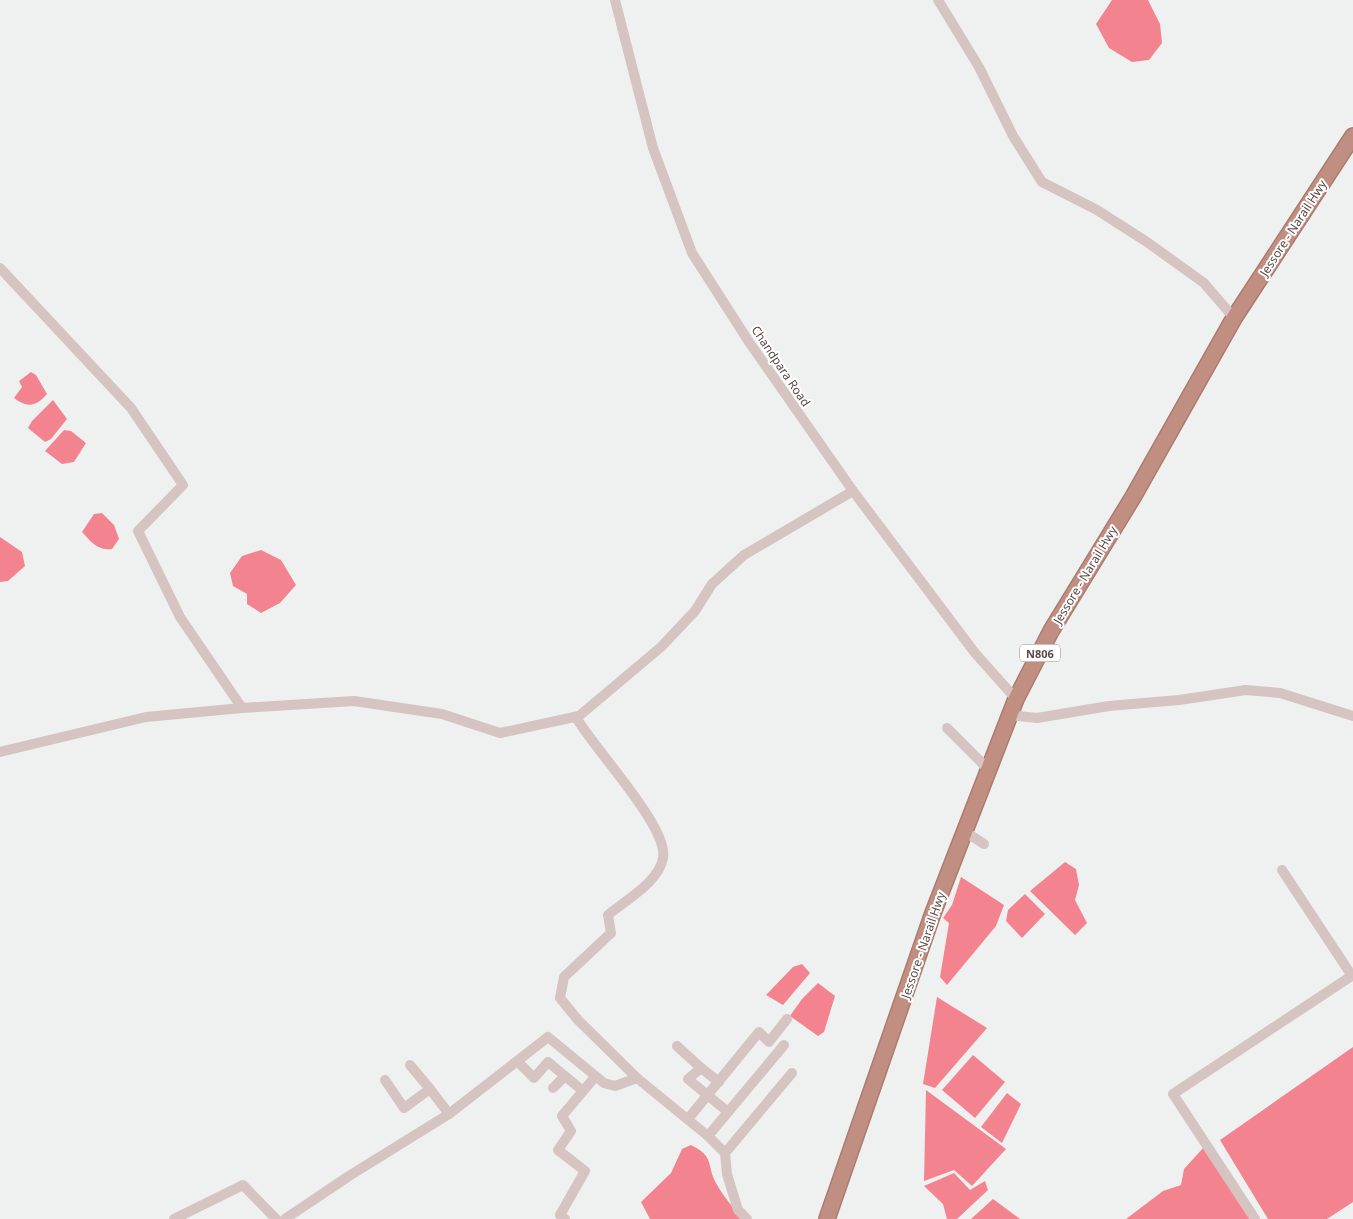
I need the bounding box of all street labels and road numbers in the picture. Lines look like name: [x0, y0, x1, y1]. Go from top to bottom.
street label: Jessore - Narail Hwy: [1255, 176, 1331, 280]
street label: Chandpara Road: [748, 322, 814, 410]
street label: Jessore - Narail Hwy: [1048, 522, 1121, 628]
road number: N806: [1020, 644, 1060, 661]
street label: Jessore - Narail Hwy: [896, 889, 949, 1001]

